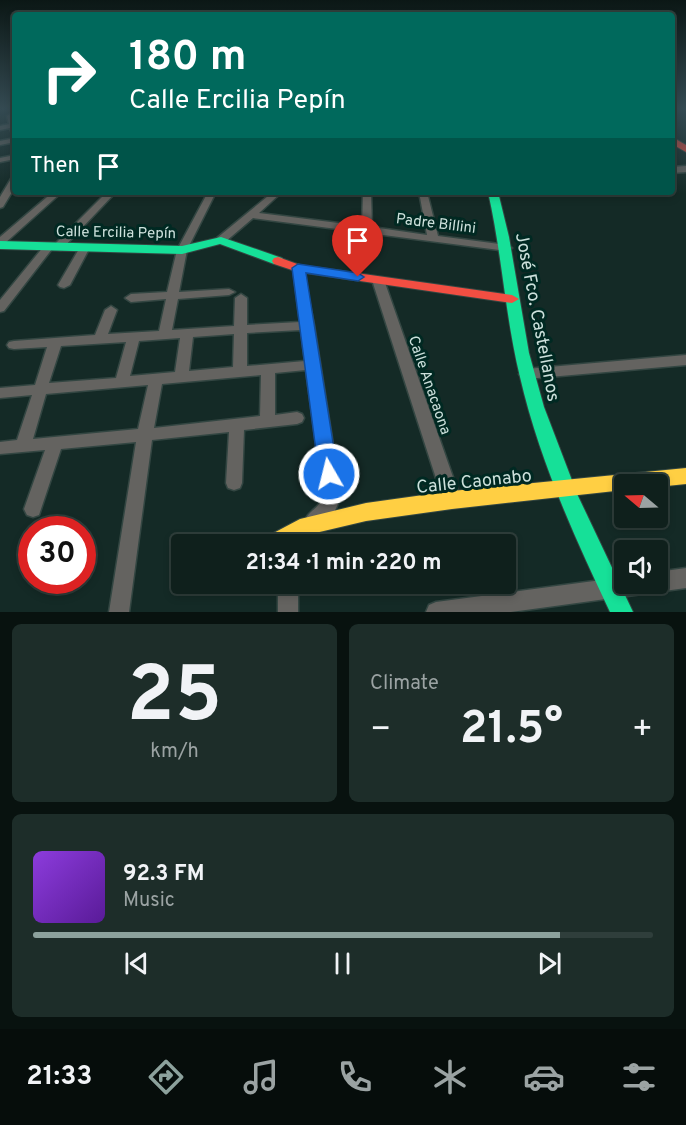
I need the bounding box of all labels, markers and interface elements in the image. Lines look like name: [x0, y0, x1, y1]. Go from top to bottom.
text: 180 m: [129, 32, 246, 85]
icon: right: [30, 36, 108, 114]
text: Calle Ercilia Pepín: [129, 84, 346, 118]
icon: arrive: [92, 150, 125, 183]
text: Then: [30, 153, 80, 180]
street label: Padre Billini: [395, 210, 477, 239]
pin: [332, 215, 383, 277]
street label: Calle Ercilia Pepín: [56, 223, 176, 244]
icon: arrive: [341, 224, 374, 257]
street label: José Fco. Castellanos: [509, 231, 564, 404]
street label: Calle Anacaona: [403, 333, 454, 437]
position arrow: [297, 442, 361, 506]
street label: Calle Caonabo: [415, 465, 533, 500]
north arrow: [614, 474, 668, 528]
map controls: [614, 474, 668, 594]
speed limit sign: 30: [18, 516, 96, 594]
button: sound: [614, 540, 668, 594]
text: 21:34 · 1 min · 220 m: [246, 550, 441, 577]
text: 25: [127, 650, 222, 749]
text: Climate: [370, 671, 439, 697]
text: 21.5°: [460, 702, 563, 759]
text: −: [370, 710, 391, 752]
text: +: [632, 710, 653, 752]
text: km/h: [150, 739, 199, 765]
text: 92.3 FM: [123, 861, 204, 888]
text: Music: [123, 888, 175, 914]
icon: previous: [120, 947, 153, 980]
icon: pause: [326, 947, 359, 980]
icon: next: [533, 947, 566, 980]
icon: directions: [145, 1056, 187, 1098]
icon: music: [240, 1056, 282, 1098]
icon: phone: [334, 1056, 376, 1098]
icon: climate: [429, 1056, 471, 1098]
icon: car: [523, 1056, 565, 1098]
icon: filters: [618, 1056, 660, 1098]
text: 21:33: [26, 1060, 93, 1094]

